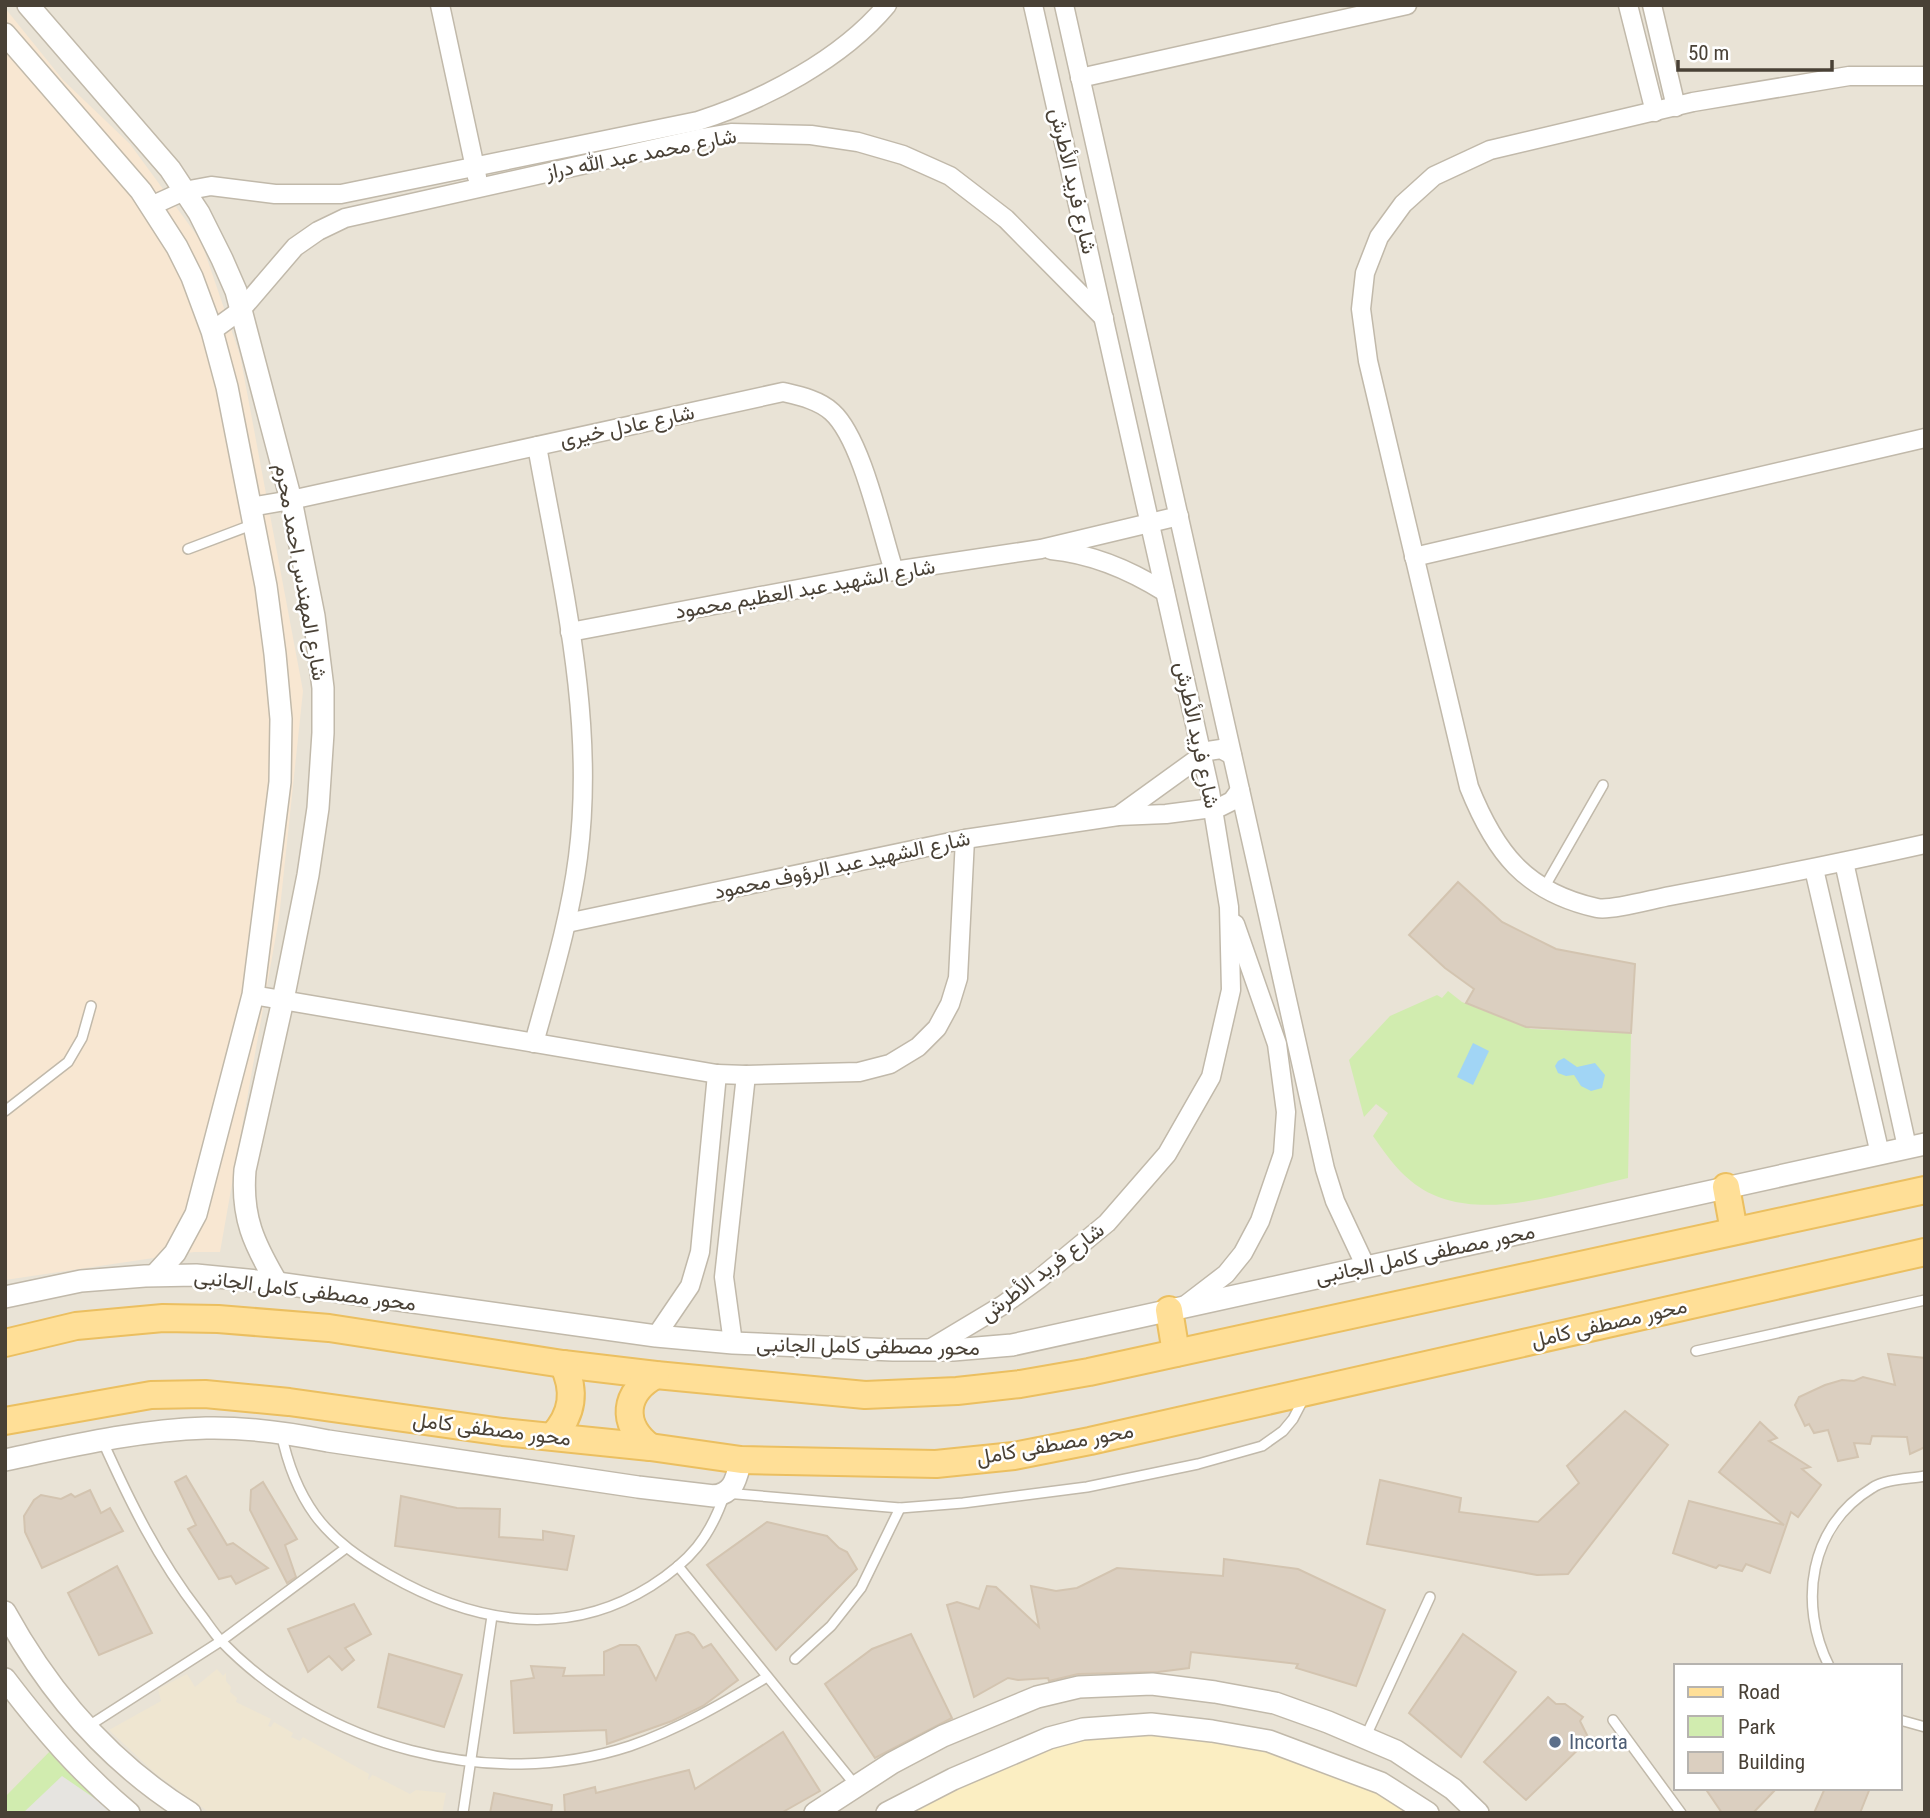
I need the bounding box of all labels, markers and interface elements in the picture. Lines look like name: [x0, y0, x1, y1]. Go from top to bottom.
scale bar: [1678, 28, 1832, 72]
text: 50 m: [1688, 41, 1729, 65]
street label: شارع فريد الأطرش: [1043, 106, 1101, 257]
street label: شارع محمد عبد الله دراز: [542, 123, 739, 186]
street label: شارع عادل خيرى: [557, 400, 697, 454]
street label: شارع المهندس احمد محرم: [268, 462, 332, 683]
street label: شارع الشهيد عبد العظيم محمود: [673, 554, 937, 626]
street label: شارع فريد الأطرش: [1168, 660, 1224, 811]
street label: شارع الشهيد عبد الرؤوف محمود: [712, 826, 973, 906]
street label: شارع فريد الأطرش: [975, 1218, 1110, 1328]
street label: محور مصطفى كامل الجانبى: [1313, 1219, 1537, 1290]
street label: محور مصطفى كامل الجانبى: [192, 1264, 417, 1317]
street label: محور مصطفى كامل: [1529, 1293, 1690, 1354]
street label: محور مصطفى كامل الجانبى: [756, 1332, 980, 1361]
street label: محور مصطفى كامل: [411, 1407, 573, 1452]
street label: محور مصطفى كامل: [974, 1418, 1136, 1471]
legend: [1674, 1664, 1902, 1790]
text: Road: [1738, 1680, 1780, 1704]
text: Park: [1738, 1715, 1776, 1739]
place label: Incorta: [1569, 1730, 1628, 1754]
marker: Incorta: [1547, 1734, 1563, 1750]
text: Building: [1738, 1750, 1805, 1774]

